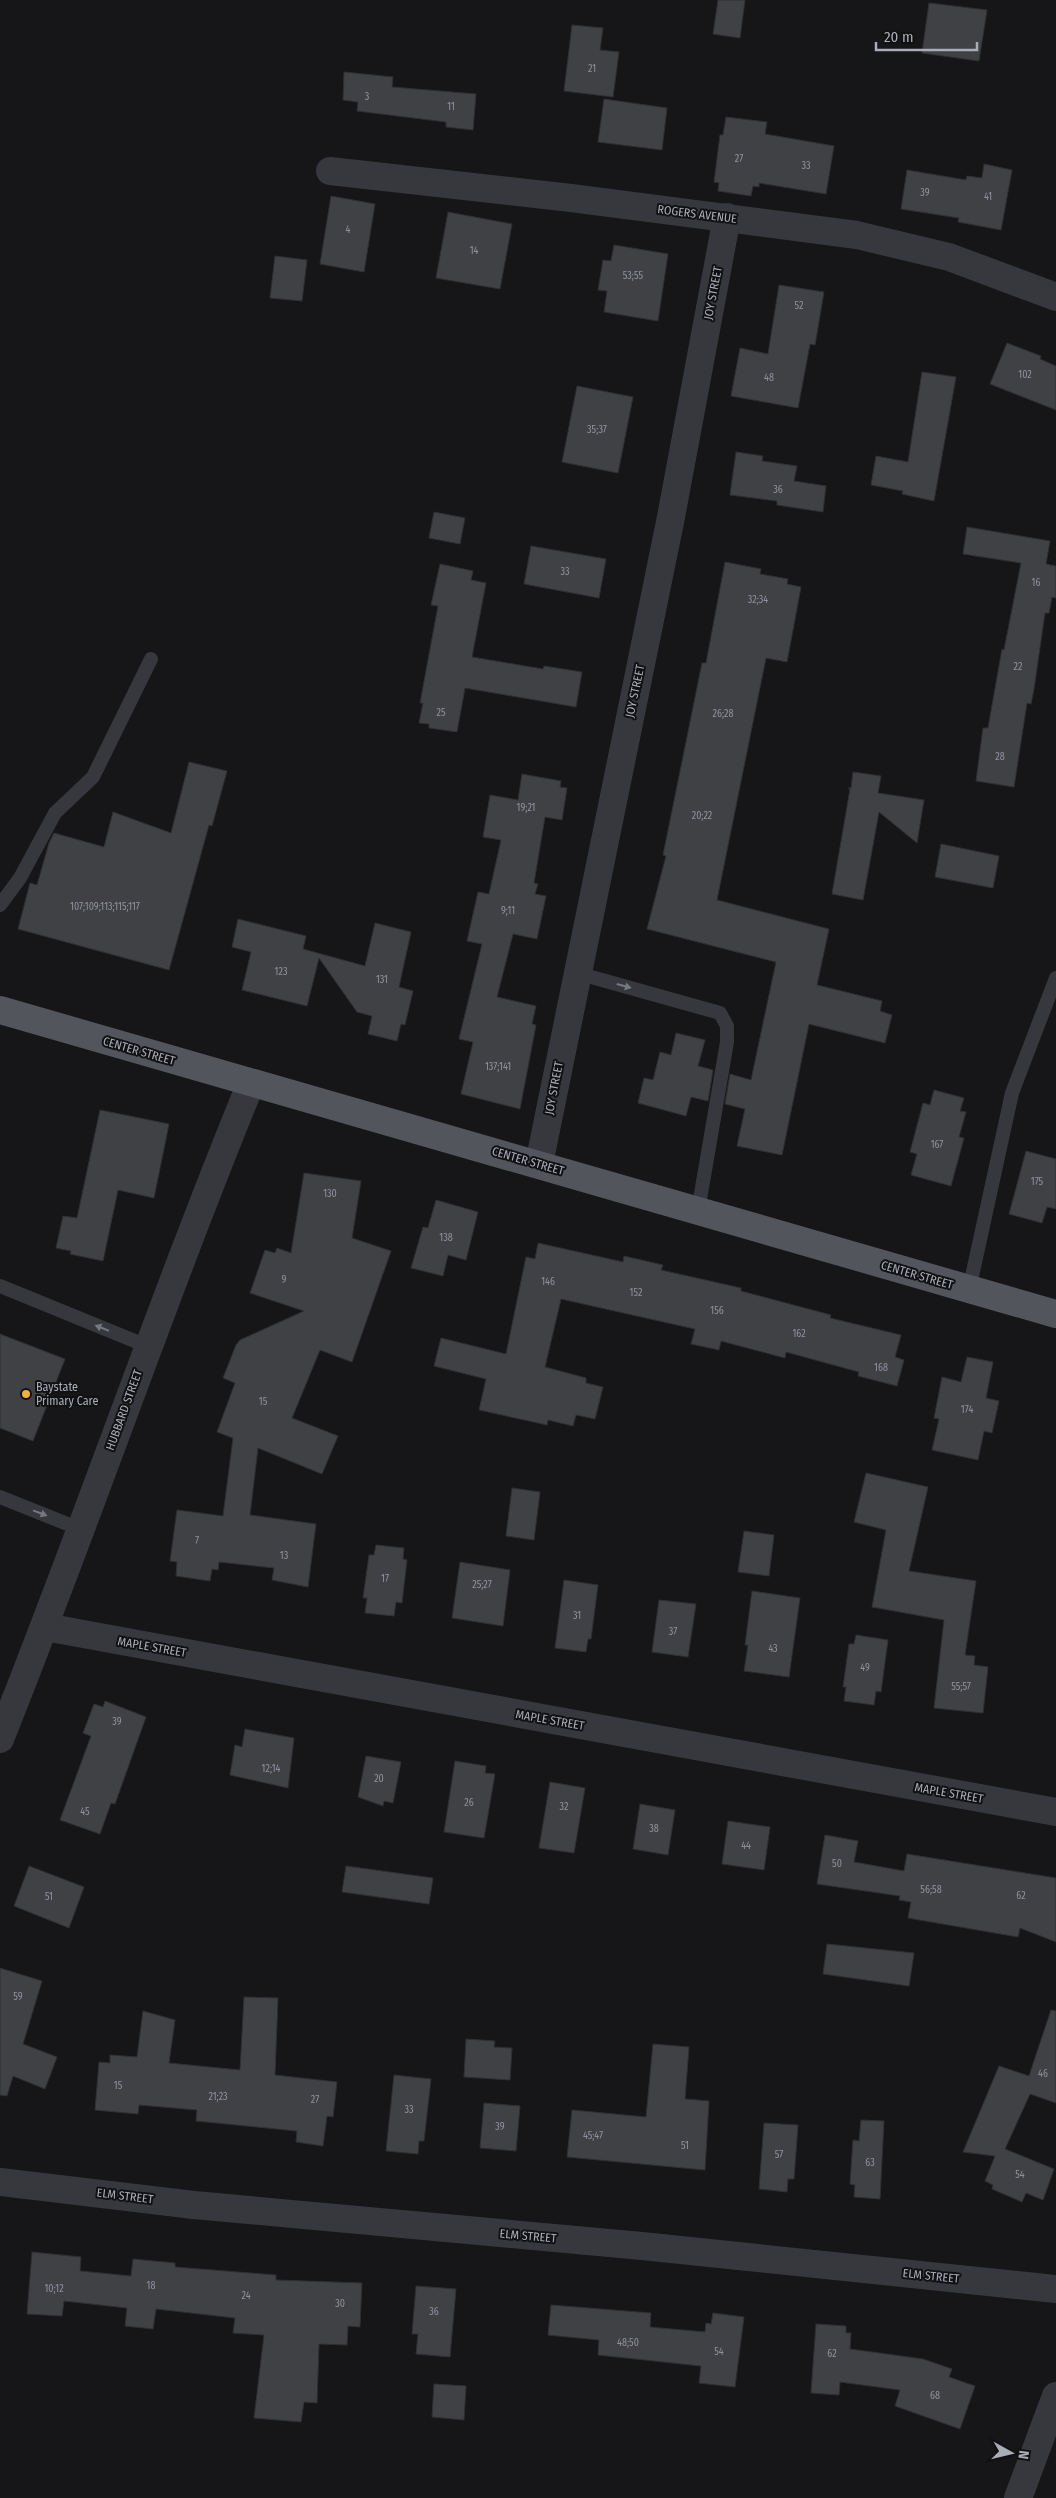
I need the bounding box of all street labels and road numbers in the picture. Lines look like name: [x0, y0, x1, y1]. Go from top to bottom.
street label: ROGERS AVENUE: [657, 202, 738, 226]
street label: JOY STREET: [701, 265, 725, 321]
street label: JOY STREET: [623, 663, 648, 719]
street label: CENTER STREET: [101, 1034, 177, 1068]
street label: JOY STREET: [542, 1060, 566, 1116]
street label: CENTER STREET: [490, 1144, 566, 1178]
street label: CENTER STREET: [879, 1258, 955, 1292]
street label: HUBBARD STREET: [103, 1367, 145, 1452]
street label: MAPLE STREET: [117, 1634, 188, 1660]
street label: MAPLE STREET: [515, 1707, 586, 1733]
street label: MAPLE STREET: [914, 1780, 985, 1806]
street label: ELM STREET: [96, 2186, 154, 2206]
street label: ELM STREET: [499, 2227, 557, 2245]
street label: ELM STREET: [902, 2266, 960, 2286]

